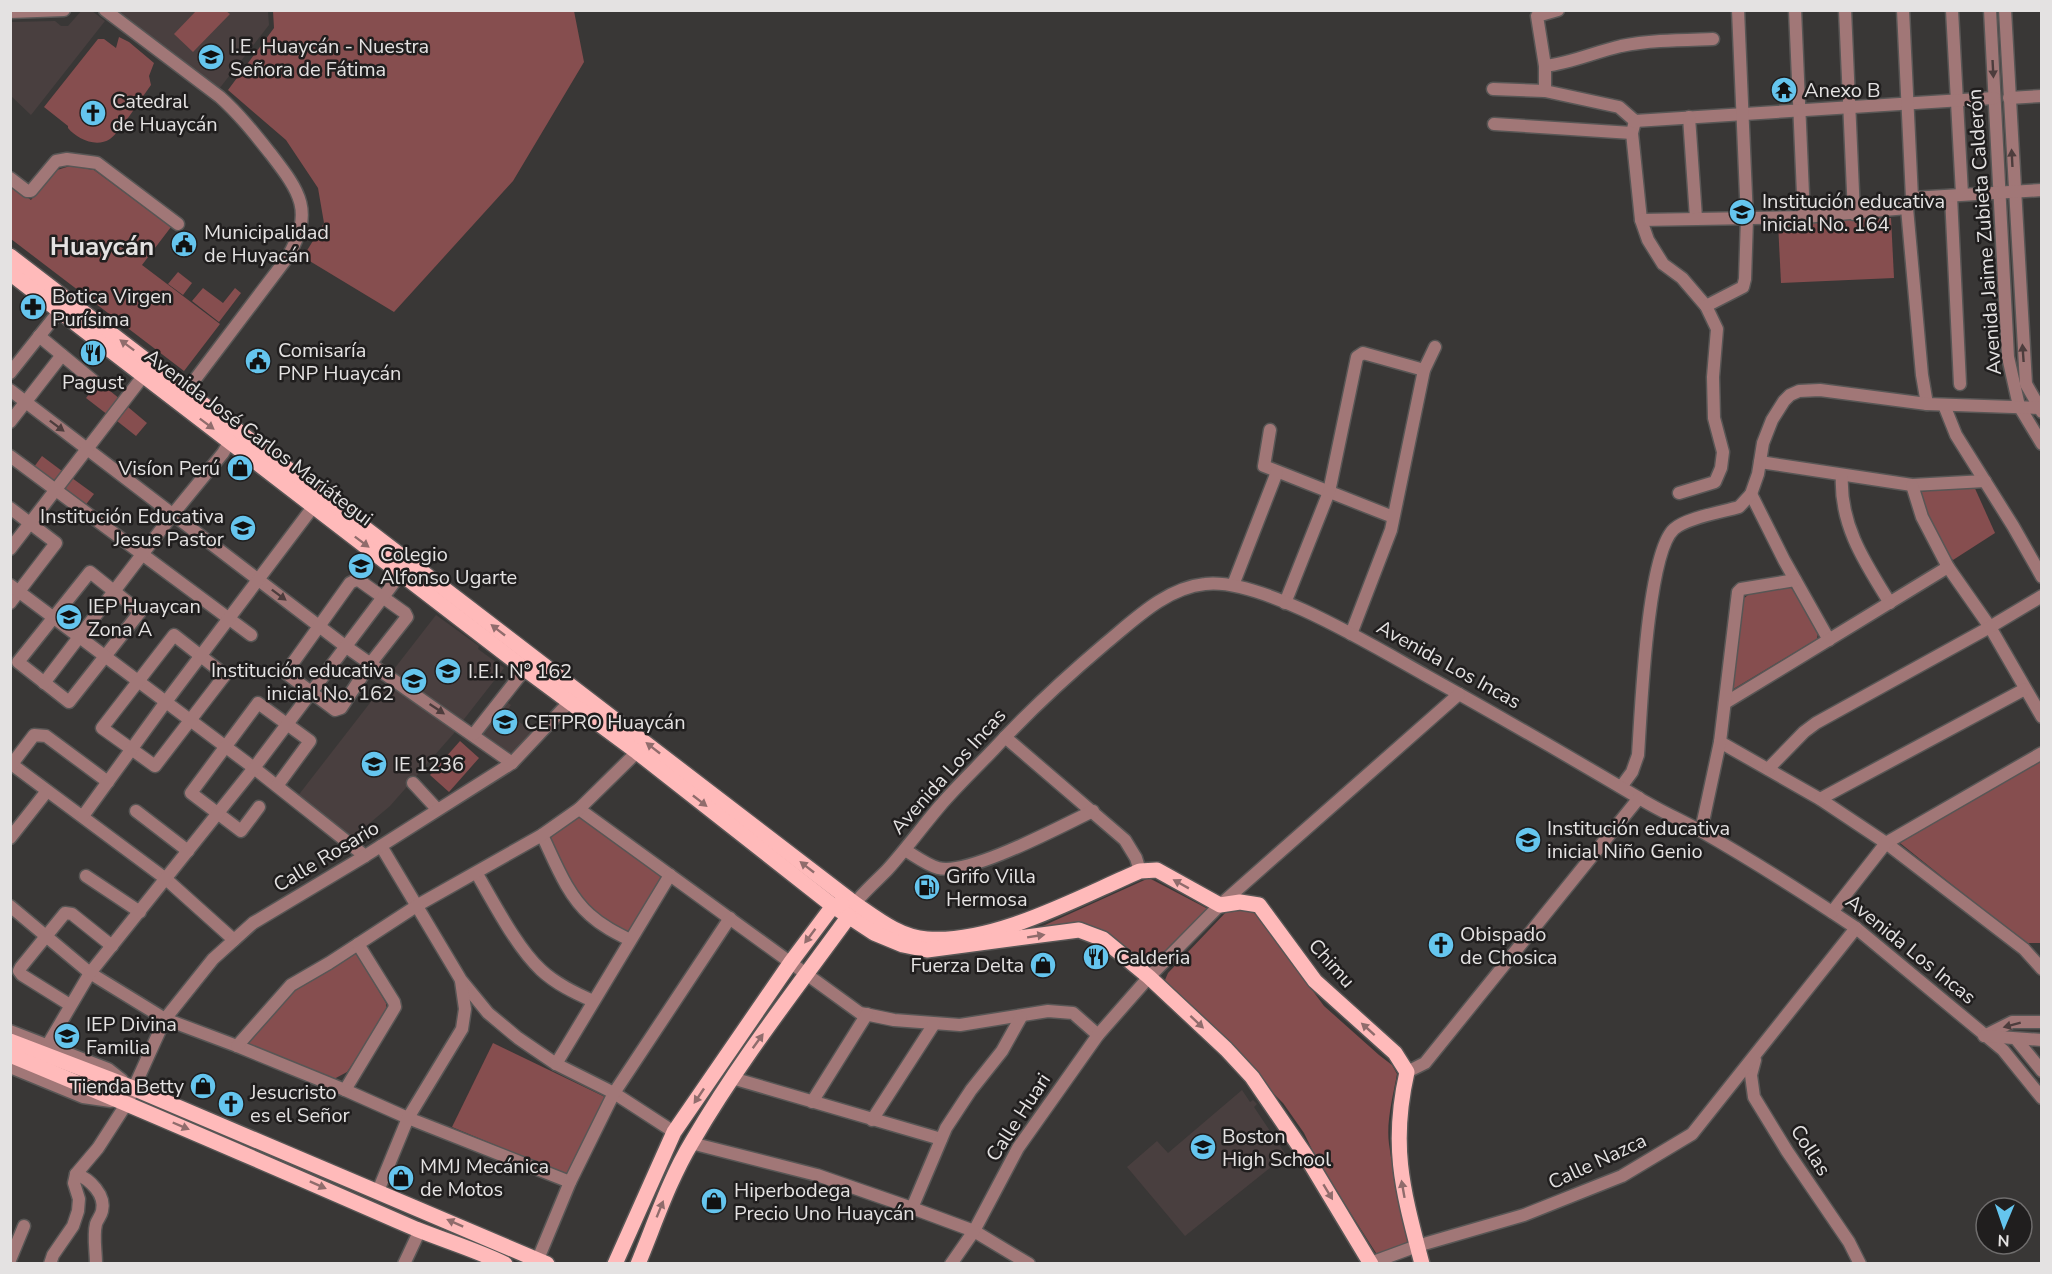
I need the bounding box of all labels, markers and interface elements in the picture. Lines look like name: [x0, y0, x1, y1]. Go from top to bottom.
place label: I.E. Huaycán - Nuestra Señora de Fátima: [230, 33, 429, 83]
school or university icon: I.E. Huaycán - Nuestra Señora de Fátima: [196, 42, 226, 72]
one-way arrow: [1989, 59, 1998, 78]
temple icon: Anexo B: [1769, 75, 1799, 105]
place label: Anexo B: [1804, 77, 1881, 104]
place label: Catedral de Huaycán: [112, 88, 218, 138]
street label: Avenida Jaime Zubieta Calderón: [1961, 88, 2008, 376]
church icon: Catedral de Huaycán: [78, 98, 108, 128]
one-way arrow: [2008, 149, 2017, 168]
place label: Institución educativa inicial No. 164: [1762, 188, 1945, 238]
school or university icon: Institución educativa inicial No. 164: [1727, 197, 1757, 227]
place label: Municipalidad de Huyacán: [204, 219, 329, 269]
district label: Huaycán: [50, 229, 154, 264]
public building icon: Municipalidad de Huyacán: [169, 229, 199, 259]
place label: Botica Virgen Purísima: [52, 283, 172, 333]
pharmacy icon: Botica Virgen Purísima: [18, 292, 48, 322]
place label: Comisaría PNP Huaycán: [278, 337, 401, 387]
restaurant icon: Pagust: [78, 338, 108, 368]
one-way arrow: [119, 338, 135, 351]
street label: Avenida José Carlos Mariátegui: [139, 343, 378, 532]
one-way arrow: [2019, 344, 2028, 363]
public building icon: Comisaría PNP Huaycán: [243, 346, 273, 376]
place label: Pagust: [62, 369, 125, 396]
one-way arrow: [199, 417, 214, 429]
one-way arrow: [49, 419, 65, 432]
shop icon: Visíon Perú: [225, 453, 255, 483]
place label: Visíon Perú: [117, 455, 220, 482]
place label: Institución Educativa Jesus Pastor: [40, 503, 224, 553]
school or university icon: Institución Educativa Jesus Pastor: [228, 513, 258, 543]
one-way arrow: [353, 536, 369, 548]
place label: Colegio Alfonso Ugarte: [380, 541, 517, 591]
school or university icon: Colegio Alfonso Ugarte: [346, 551, 376, 581]
one-way arrow: [271, 589, 286, 601]
place label: IEP Huaycan Zona A: [88, 593, 201, 643]
school or university icon: IEP Huaycan Zona A: [54, 602, 84, 632]
street label: Avenida Los Incas: [1372, 614, 1526, 715]
one-way arrow: [490, 623, 506, 636]
school or university icon: I.E.I. N° 162: [433, 656, 463, 686]
place label: Institución educativa inicial No. 162: [211, 657, 394, 707]
place label: I.E.I. N° 162: [468, 658, 572, 685]
school or university icon: Institución educativa inicial No. 162: [399, 666, 429, 696]
one-way arrow: [428, 703, 444, 715]
street label: Avenida Los Incas: [885, 703, 1012, 840]
school or university icon: CETPRO Huaycán: [490, 707, 520, 737]
place label: CETPRO Huaycán: [524, 709, 686, 736]
one-way arrow: [645, 742, 661, 755]
school or university icon: IE 1236: [359, 749, 389, 779]
place label: IE 1236: [394, 751, 464, 778]
one-way arrow: [692, 795, 707, 807]
street label: Calle Rosario: [268, 814, 384, 899]
place label: Institución educativa inicial Niño Genio: [1547, 815, 1730, 865]
school or university icon: Institución educativa inicial Niño Genio: [1513, 825, 1543, 855]
one-way arrow: [800, 862, 815, 874]
place label: Grifo Villa Hermosa: [946, 863, 1036, 913]
fuel station icon: Grifo Villa Hermosa: [912, 872, 942, 902]
one-way arrow: [1173, 878, 1189, 889]
street label: Avenida Los Incas: [1840, 888, 1982, 1010]
place label: Obispado de Chosica: [1460, 921, 1557, 971]
one-way arrow: [804, 928, 817, 944]
church icon: Obispado de Chosica: [1426, 930, 1456, 960]
one-way arrow: [1026, 931, 1045, 940]
street label: Chimu: [1302, 933, 1361, 994]
restaurant icon: Calderia: [1081, 942, 1111, 972]
place label: Calderia: [1116, 944, 1190, 971]
shop icon: Fuerza Delta: [1028, 950, 1058, 980]
place label: Fuerza Delta: [910, 952, 1024, 979]
place label: IEP Divina Familia: [86, 1011, 177, 1061]
one-way arrow: [1190, 1015, 1205, 1029]
one-way arrow: [2003, 1020, 2021, 1030]
school or university icon: IEP Divina Familia: [52, 1021, 82, 1051]
one-way arrow: [1361, 1023, 1376, 1036]
one-way arrow: [752, 1034, 764, 1050]
street label: Calle Huari: [980, 1068, 1057, 1167]
shop icon: Tienda Betty: [188, 1071, 218, 1101]
place label: Tienda Betty: [70, 1073, 185, 1100]
place label: Jesucristo es el Señor: [249, 1079, 350, 1129]
one-way arrow: [693, 1087, 704, 1104]
church icon: Jesucristo es el Señor: [216, 1089, 246, 1119]
street label: Collas: [1784, 1119, 1837, 1181]
one-way arrow: [172, 1122, 190, 1131]
place label: Boston High School: [1222, 1123, 1331, 1173]
street label: Calle Nazca: [1544, 1127, 1651, 1196]
school or university icon: Boston High School: [1188, 1132, 1218, 1162]
place label: MMJ Mecánica de Motos: [420, 1153, 549, 1203]
shop icon: MMJ Mecánica de Motos: [386, 1163, 416, 1193]
place label: Hiperbodega Precio Uno Huaycán: [734, 1177, 915, 1227]
one-way arrow: [1398, 1180, 1407, 1199]
one-way arrow: [309, 1181, 327, 1191]
one-way arrow: [1323, 1184, 1334, 1200]
shop icon: Hiperbodega Precio Uno Huaycán: [699, 1186, 729, 1216]
north arrow: [1974, 1196, 2034, 1256]
one-way arrow: [656, 1200, 665, 1218]
one-way arrow: [445, 1218, 463, 1228]
text: N: [1997, 1229, 2010, 1251]

